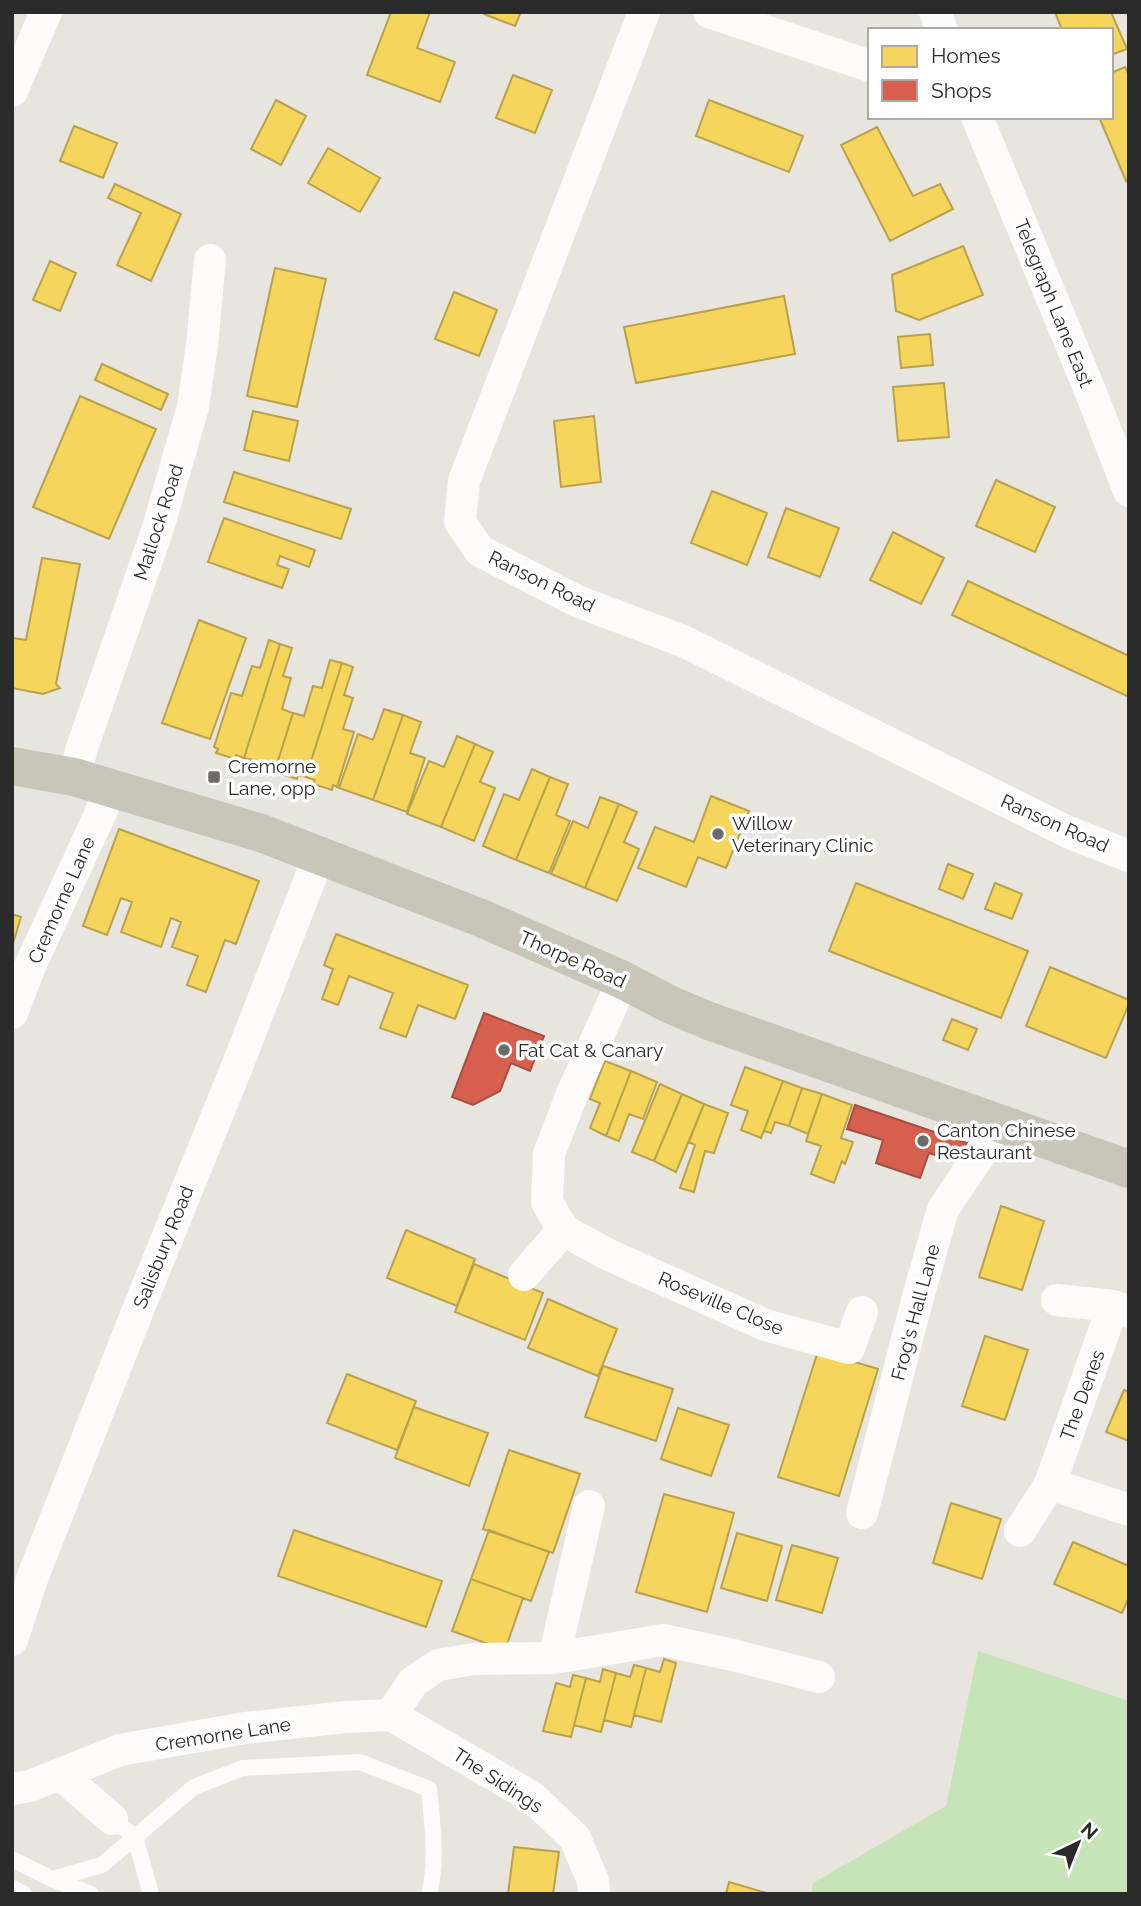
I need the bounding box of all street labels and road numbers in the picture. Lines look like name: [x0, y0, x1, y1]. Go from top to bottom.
street label: Telegraph Lane East: [1010, 216, 1098, 391]
street label: Matlock Road: [129, 461, 187, 583]
street label: Ranson Road: [485, 546, 599, 616]
street label: Ranson Road: [998, 789, 1112, 857]
street label: Cremorne Lane: [23, 833, 99, 967]
street label: Thorpe Road: [516, 926, 630, 992]
street label: Salisbury Road: [128, 1182, 198, 1312]
street label: Frog's Hall Lane: [886, 1242, 944, 1382]
street label: Roseville Close: [655, 1267, 787, 1339]
street label: The Denes: [1055, 1347, 1109, 1443]
street label: Cremorne Lane: [154, 1712, 292, 1756]
street label: The Sidings: [449, 1743, 547, 1817]

